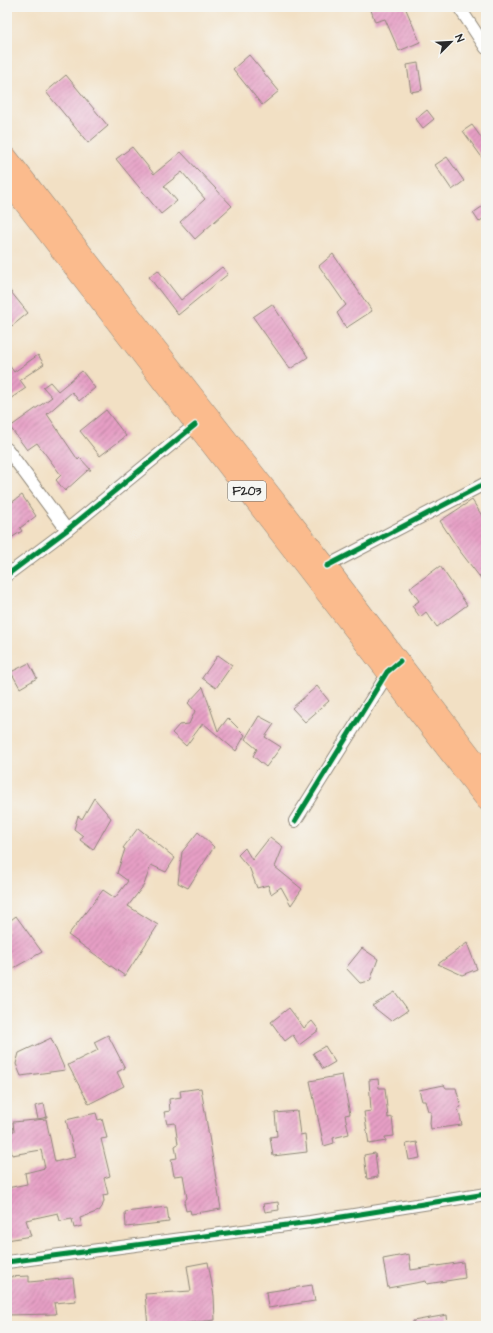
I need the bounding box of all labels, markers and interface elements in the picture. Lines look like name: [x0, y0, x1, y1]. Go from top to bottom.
north arrow: [431, 22, 471, 62]
text: N: [451, 32, 468, 44]
road number: F203: [228, 481, 266, 501]

